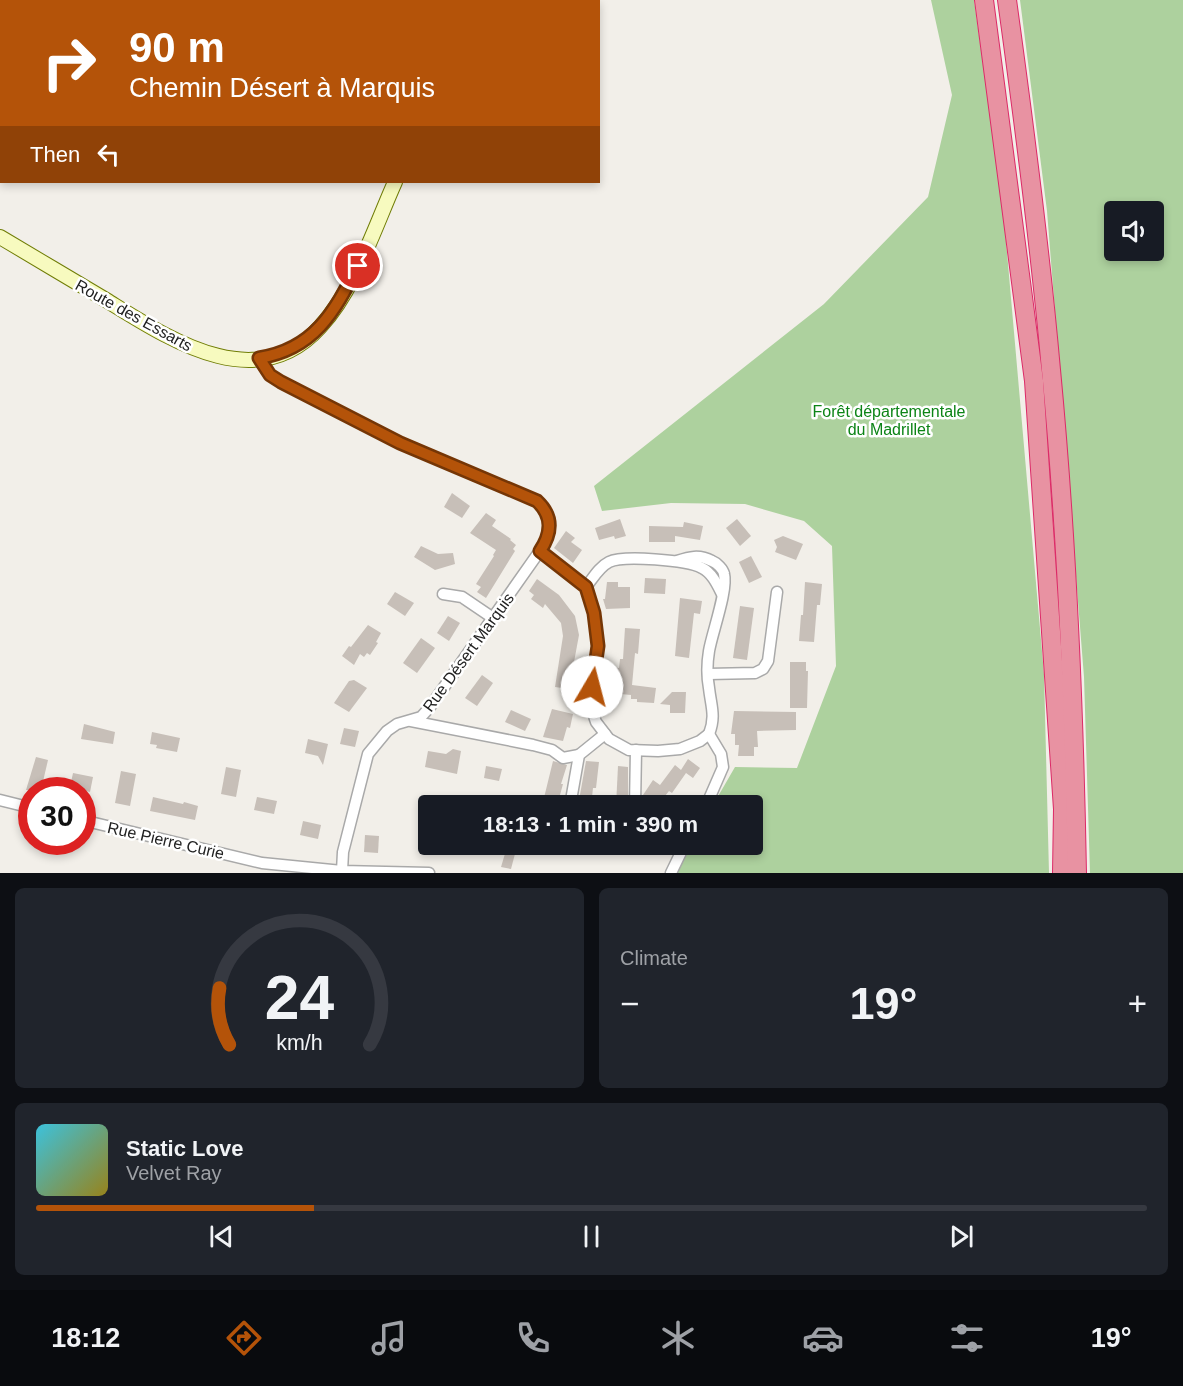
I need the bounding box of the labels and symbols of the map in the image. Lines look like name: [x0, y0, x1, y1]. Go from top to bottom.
pin: [332, 240, 383, 291]
street label: Route des Essarts: [72, 276, 195, 355]
park label: Forêt départementale du Madrillet: [813, 403, 966, 438]
street label: Rue Désert Marquis: [420, 590, 517, 715]
position arrow: [560, 655, 624, 719]
speed limit sign: 30: [18, 777, 96, 855]
street label: Rue Pierre Curie: [106, 819, 226, 862]

